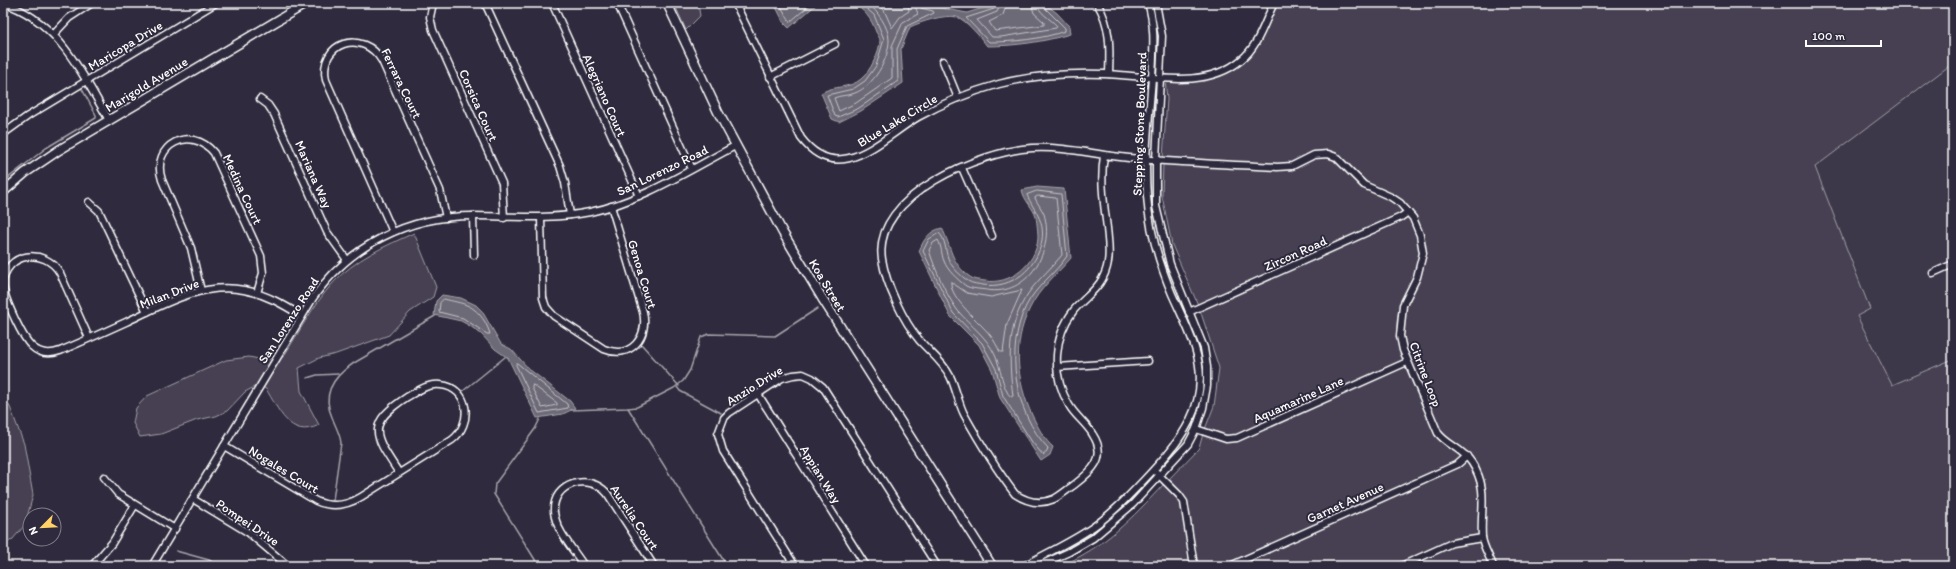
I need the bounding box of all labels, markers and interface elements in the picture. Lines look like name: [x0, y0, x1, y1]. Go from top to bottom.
street label: Maricopa Drive: [85, 17, 165, 73]
scale bar: [1806, 22, 1881, 48]
text: 100 m: [1812, 29, 1845, 43]
street label: Ferrara Court: [378, 46, 425, 121]
street label: Alegriano Court: [580, 52, 630, 139]
street label: Stepping Stone Boulevard: [1129, 52, 1150, 196]
street label: Marigold Avenue: [102, 54, 190, 115]
street label: Corsica Court: [456, 67, 501, 144]
street label: Blue Lake Circle: [855, 91, 940, 150]
street label: Mariana Way: [292, 138, 335, 210]
street label: San Lorenzo Road: [614, 142, 710, 199]
street label: Medina Court: [220, 152, 265, 227]
street label: Zircon Road: [1261, 233, 1329, 274]
street label: Genoa Court: [625, 238, 660, 310]
street label: Koa Street: [806, 256, 849, 314]
street label: San Lorenzo Road: [255, 274, 322, 366]
street label: Milan Drive: [137, 275, 201, 312]
street label: Citrine Loop: [1406, 340, 1445, 409]
street label: Anzio Drive: [723, 362, 785, 409]
street label: Aquamarine Lane: [1251, 373, 1346, 426]
street label: Appian Way: [797, 442, 844, 506]
street label: Nogales Court: [246, 443, 322, 496]
street label: Garnet Avenue: [1304, 479, 1386, 526]
street label: Aurelia Court: [607, 482, 662, 553]
street label: Pompei Drive: [213, 496, 282, 549]
north arrow: [22, 507, 62, 547]
text: N: [26, 525, 41, 537]

